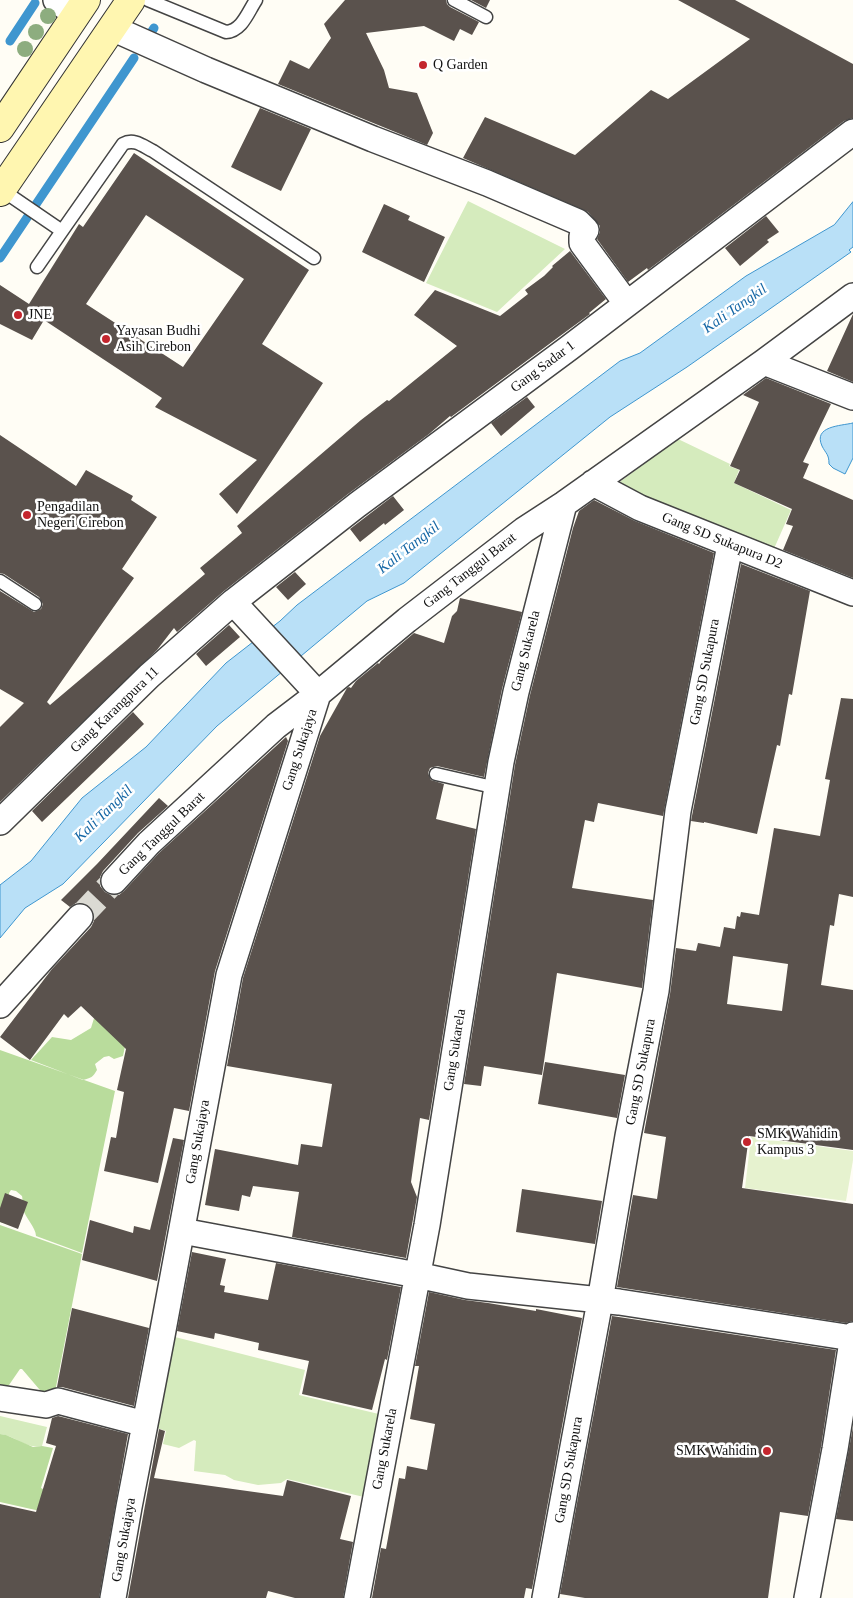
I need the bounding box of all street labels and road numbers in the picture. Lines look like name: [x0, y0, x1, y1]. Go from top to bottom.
street label: Gang Sadar 1: [508, 337, 578, 397]
street label: Gang SD Sukapura D2: [659, 509, 785, 573]
street label: Gang Tanggul Barat: [420, 529, 520, 613]
street label: Gang Sukarela: [508, 609, 544, 693]
street label: Gang SD Sukapura: [686, 617, 724, 727]
street label: Gang Karangpura 11: [67, 663, 163, 757]
street label: Gang Sukajaya: [279, 707, 321, 793]
street label: Gang Tanggul Barat: [115, 789, 209, 879]
street label: Gang Sukarela: [440, 1008, 470, 1092]
street label: Gang SD Sukapura: [622, 1017, 660, 1127]
street label: Gang Sukajaya: [182, 1099, 214, 1185]
street label: Gang Sukarela: [369, 1407, 401, 1491]
street label: Gang SD Sukapura: [551, 1415, 587, 1525]
street label: Gang Sukajaya: [108, 1497, 140, 1583]

